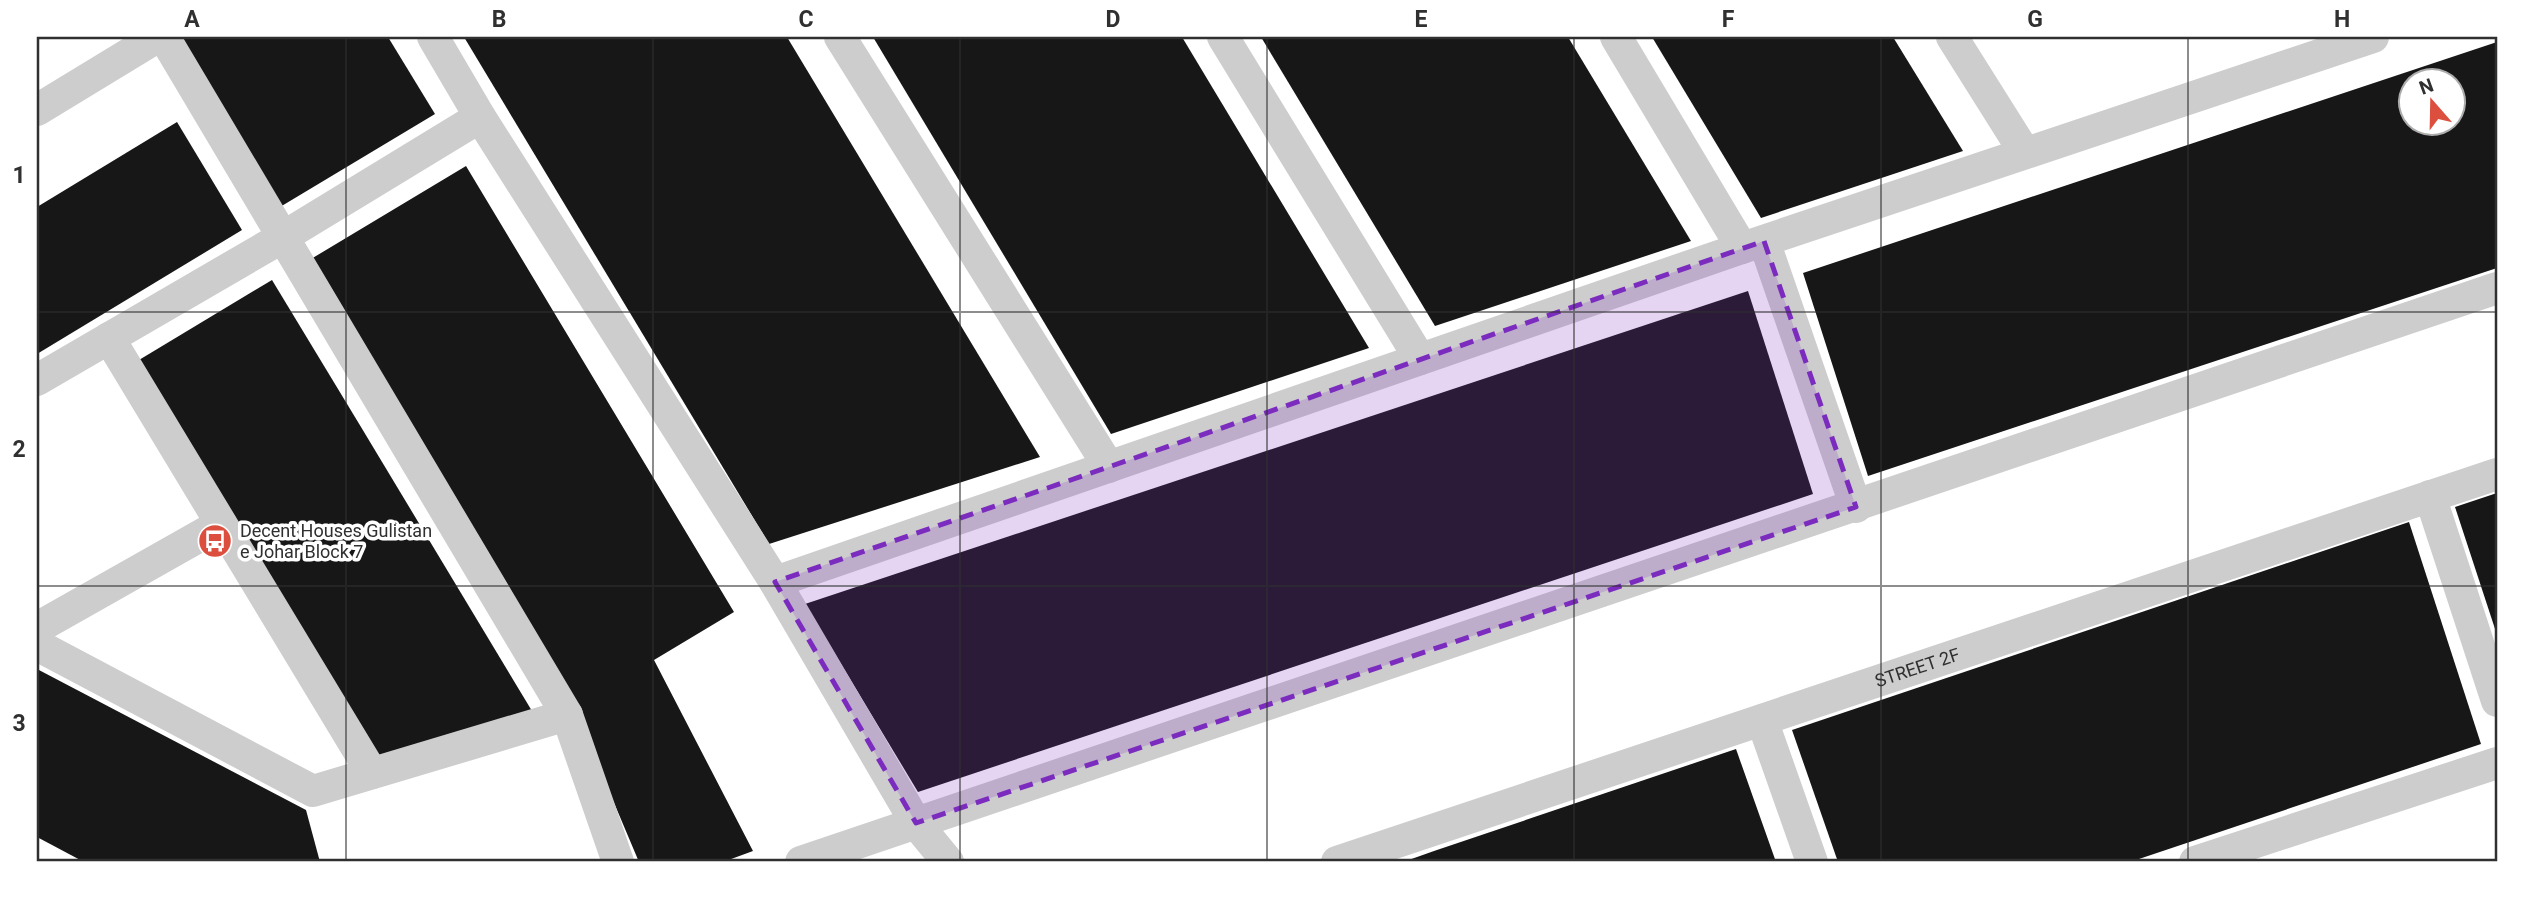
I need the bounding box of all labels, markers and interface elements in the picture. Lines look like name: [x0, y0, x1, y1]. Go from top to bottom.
text: A: [184, 6, 200, 33]
text: B: [492, 6, 506, 33]
text: C: [798, 6, 814, 33]
text: D: [1106, 6, 1120, 33]
text: E: [1415, 6, 1428, 33]
text: F: [1722, 6, 1735, 33]
text: G: [2027, 6, 2043, 33]
text: H: [2334, 6, 2350, 33]
north arrow: [2398, 66, 2468, 136]
text: N: [2416, 73, 2437, 100]
text: 1: [12, 162, 26, 189]
text: 2: [12, 436, 26, 463]
place label: Decent Houses Gulistan e Johar Block 7: [240, 520, 432, 562]
bus stop icon: Decent Houses Gulistan e Johar Block 7: [196, 522, 234, 560]
street label: STREET 2F: [1872, 643, 1962, 691]
text: 3: [12, 710, 26, 737]

